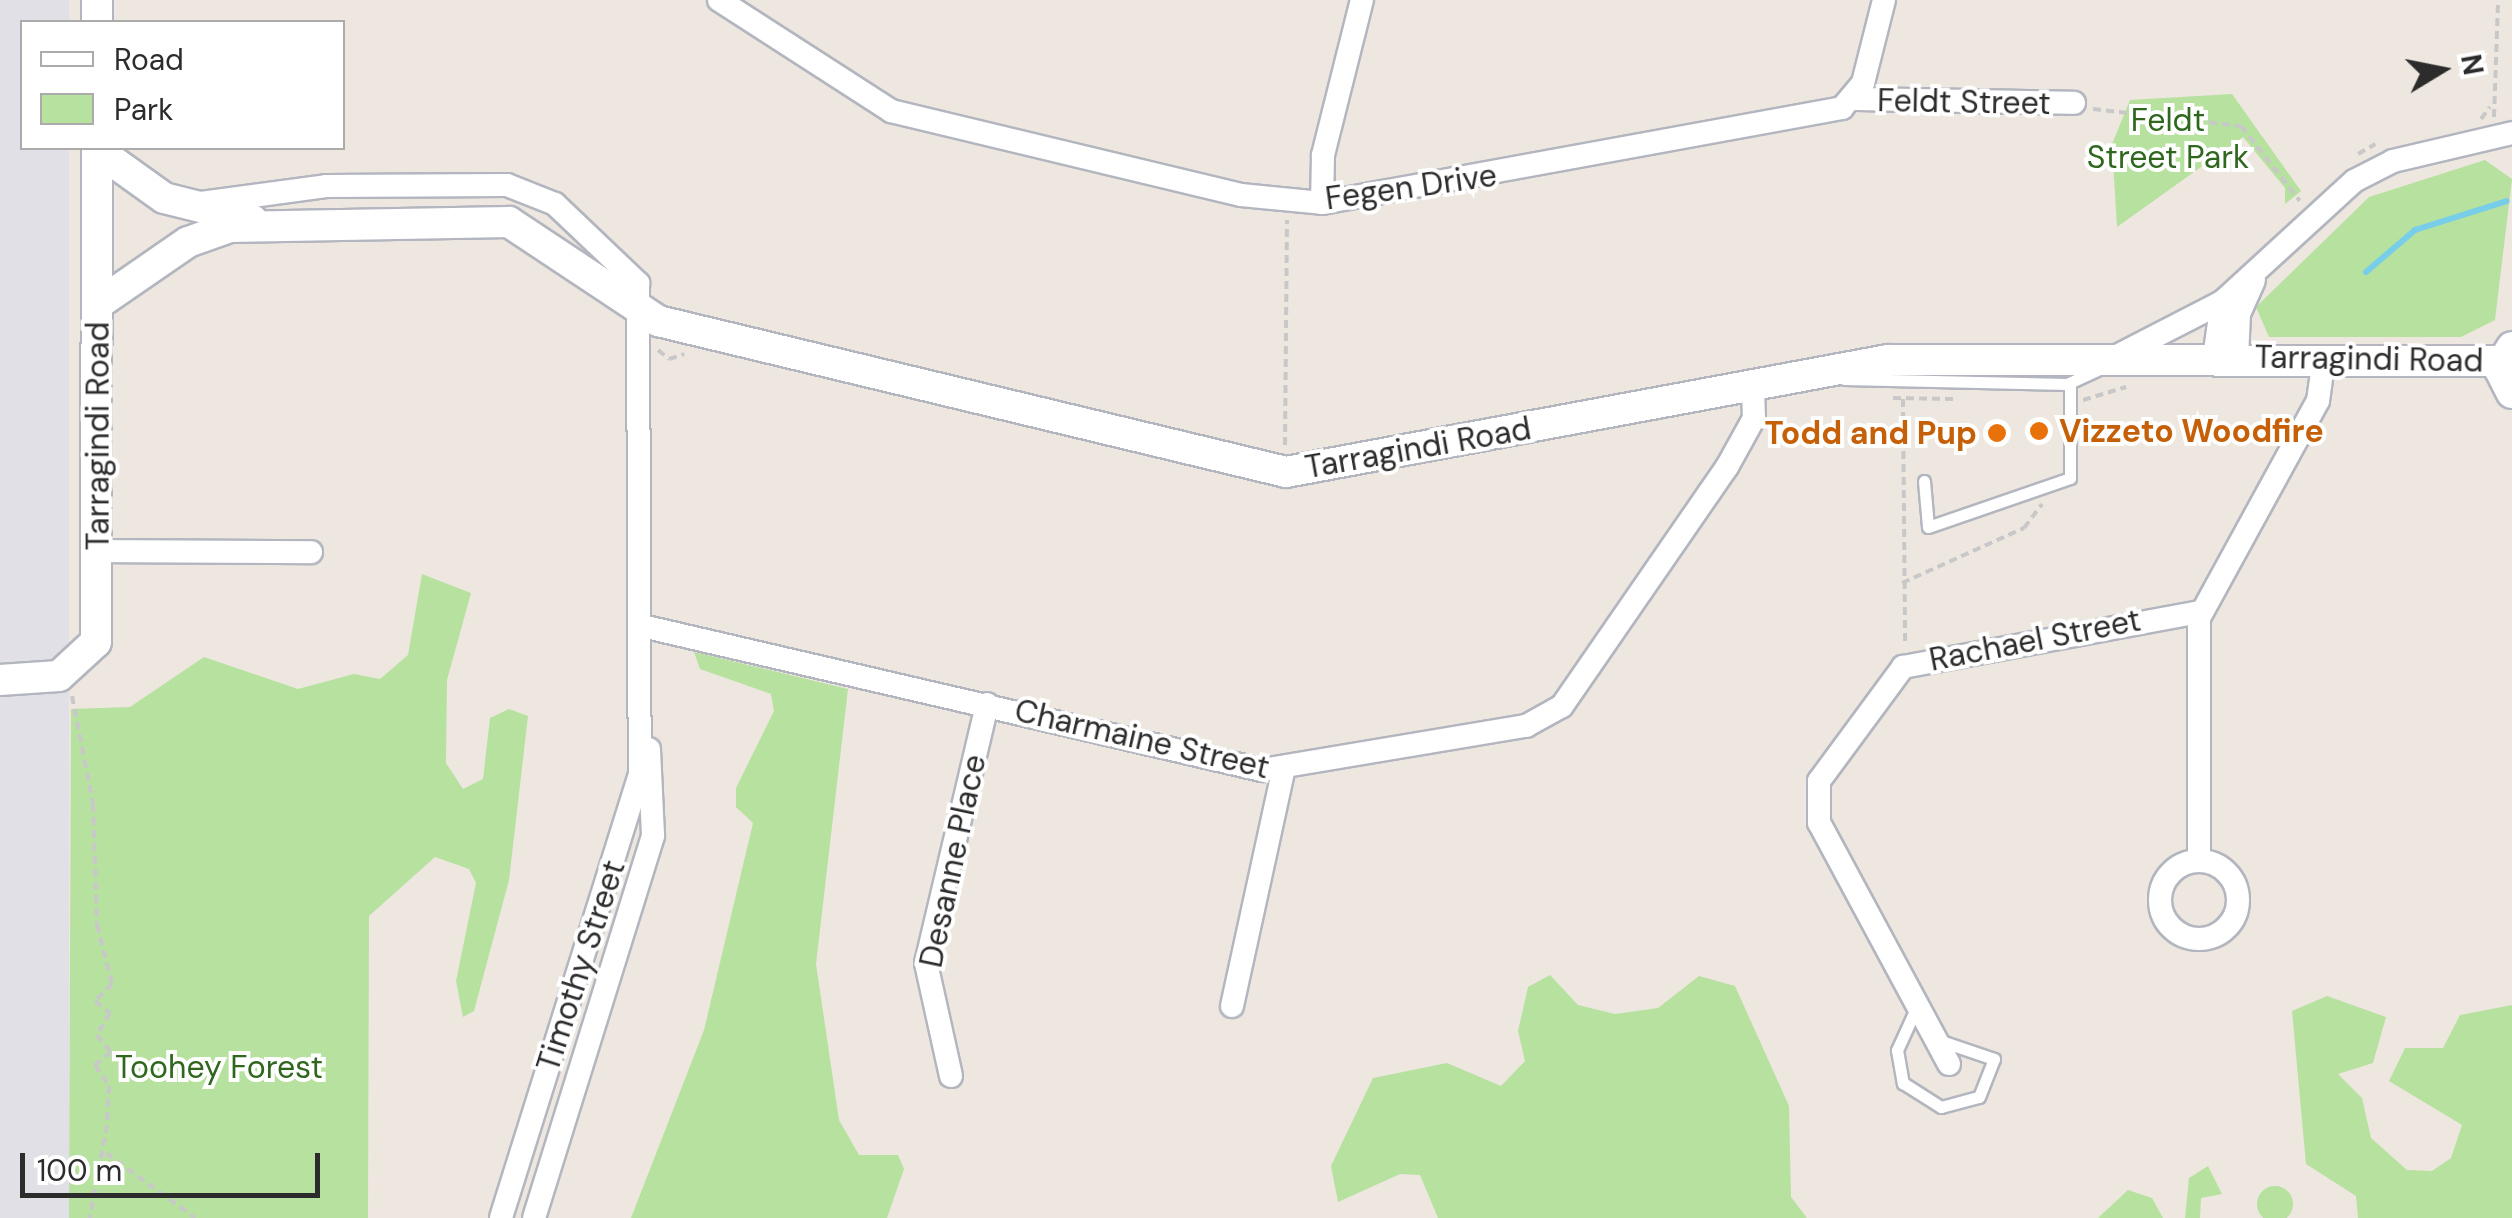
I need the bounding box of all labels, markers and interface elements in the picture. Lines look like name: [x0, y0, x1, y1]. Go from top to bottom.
legend: [20, 20, 345, 150]
north arrow: [2392, 20, 2492, 120]
text: Road: [114, 40, 184, 79]
text: N: [2452, 51, 2492, 78]
street label: Feldt Street: [1877, 81, 2051, 123]
text: Park: [114, 90, 173, 129]
park label: Feldt Street Park: [2087, 102, 2249, 177]
street label: Fegen Drive: [1323, 156, 1499, 218]
street label: Tarragindi Road: [79, 322, 117, 550]
street label: Tarragindi Road: [2254, 338, 2484, 380]
street label: Tarragindi Road: [1302, 409, 1534, 487]
place label: Vizzeto Woodfire: [2059, 412, 2324, 450]
place label: Todd and Pup: [1765, 414, 1977, 452]
marker: Vizzeto Woodfire: [2028, 420, 2050, 442]
marker: Todd and Pup: [1986, 422, 2008, 444]
street label: Rachael Street: [1926, 601, 2144, 679]
street label: Charmaine Street: [1011, 691, 1273, 787]
street label: Desanne Place: [912, 751, 994, 971]
street label: Timothy Street: [529, 855, 633, 1077]
park label: Toohey Forest: [115, 1048, 323, 1086]
scale bar: [25, 1133, 325, 1195]
text: 100 m: [37, 1151, 122, 1190]

